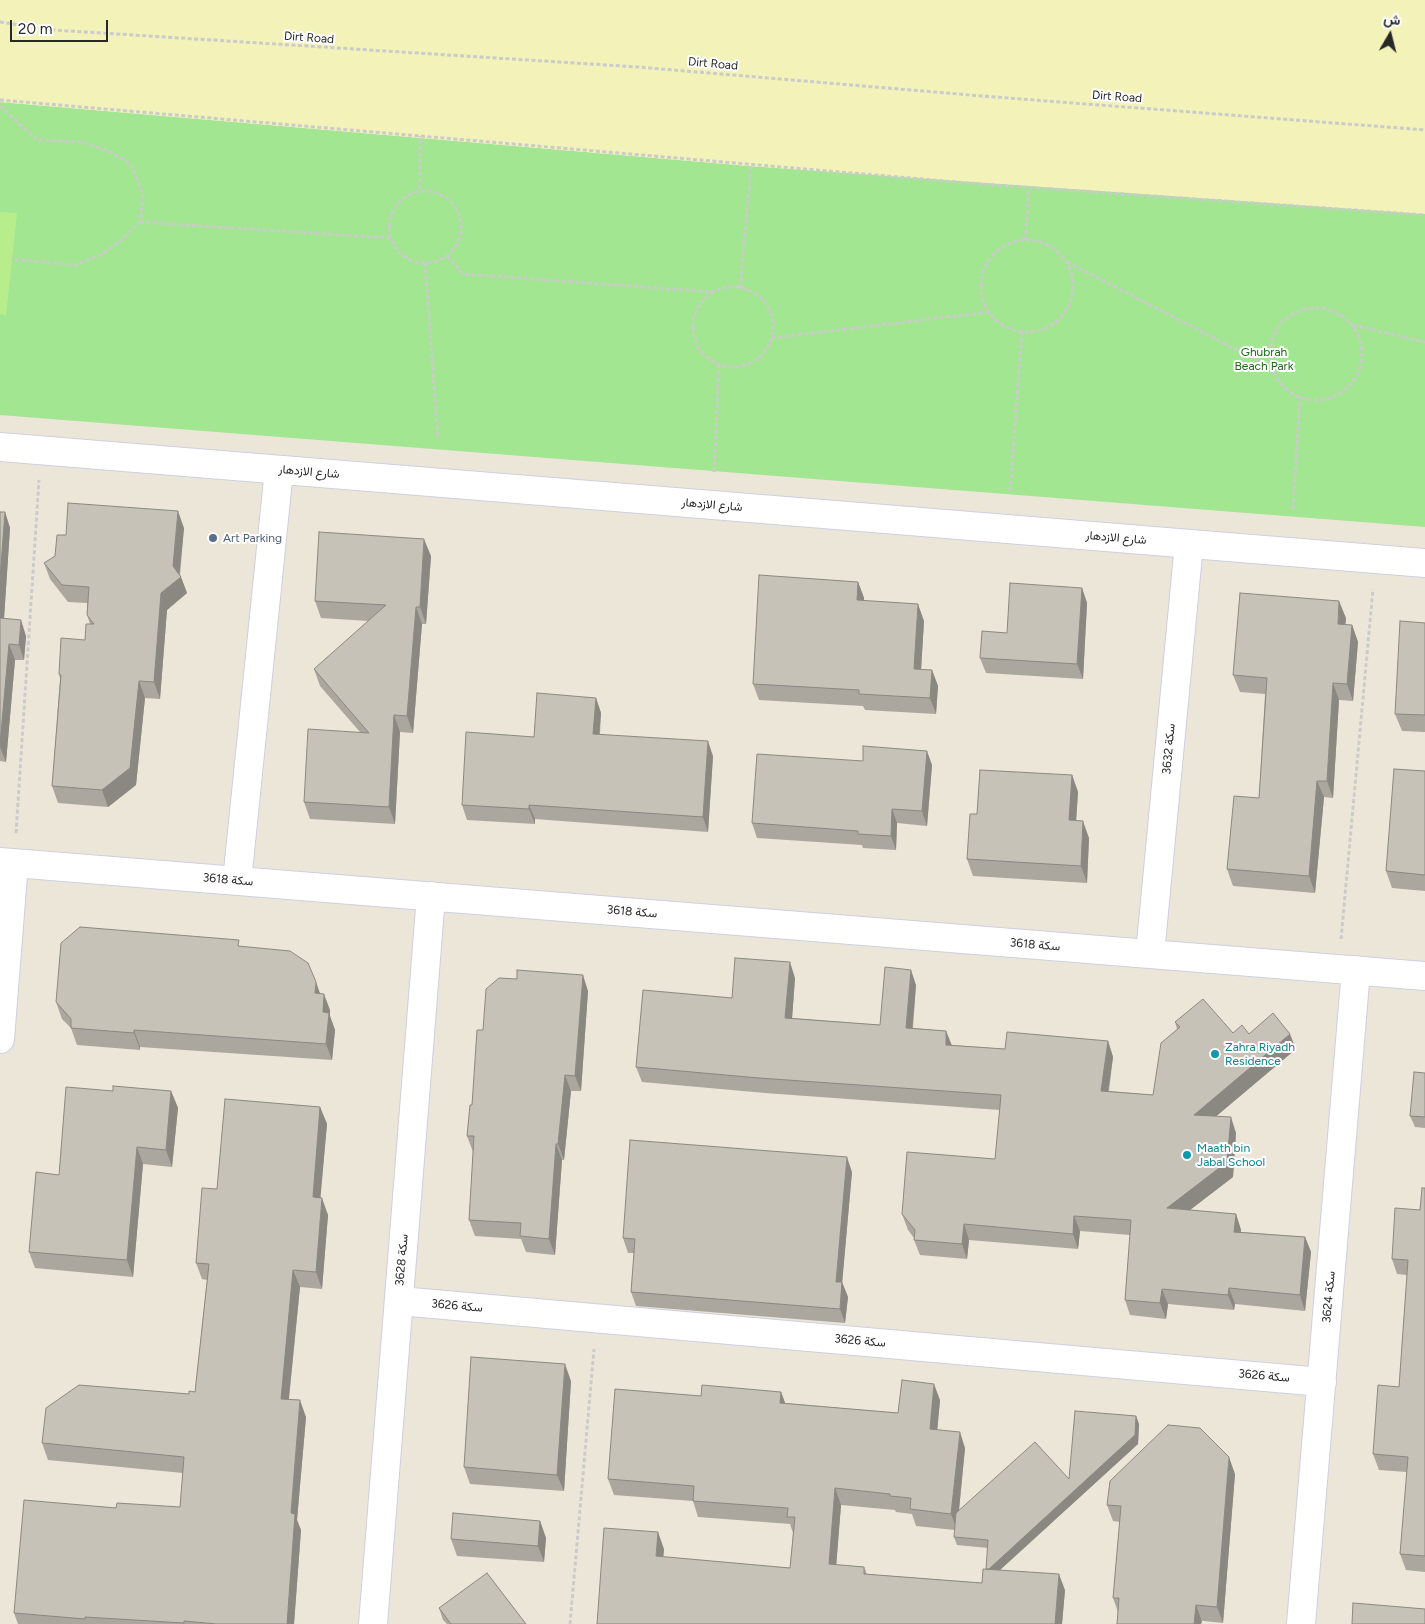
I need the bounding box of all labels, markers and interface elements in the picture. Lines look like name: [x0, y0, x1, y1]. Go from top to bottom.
scale bar: [12, 10, 110, 42]
north arrow: [1365, 10, 1415, 60]
text: ش: [1383, 10, 1402, 29]
text: 20 m: [18, 20, 52, 38]
street label: Dirt Road: [283, 29, 335, 47]
street label: Dirt Road: [687, 55, 739, 73]
street label: Dirt Road: [1091, 88, 1143, 106]
park label: Ghubrah Beach Park: [1235, 345, 1293, 373]
street label: شارع الازدهار: [278, 462, 340, 482]
street label: شارع الازدهار: [681, 495, 743, 515]
street label: شارع الازدهار: [1085, 528, 1147, 548]
place label: Art Parking: [223, 531, 282, 545]
marker: Art Parking: [207, 532, 219, 544]
street label: سكة 3632: [1160, 723, 1178, 775]
street label: سكة 3618: [202, 871, 254, 889]
street label: سكة 3618: [606, 903, 658, 921]
street label: سكة 3618: [1009, 936, 1061, 954]
place label: Zahra Riyadh Residence: [1225, 1040, 1295, 1068]
marker: Zahra Riyadh Residence: [1209, 1048, 1221, 1060]
place label: Maath bin Jabal School: [1197, 1141, 1265, 1169]
marker: Maath bin Jabal School: [1181, 1149, 1193, 1161]
street label: سكة 3628: [393, 1233, 411, 1287]
street label: سكة 3624: [1320, 1270, 1338, 1324]
street label: سكة 3626: [431, 1297, 483, 1315]
street label: سكة 3626: [834, 1332, 886, 1350]
street label: سكة 3626: [1238, 1367, 1290, 1385]

